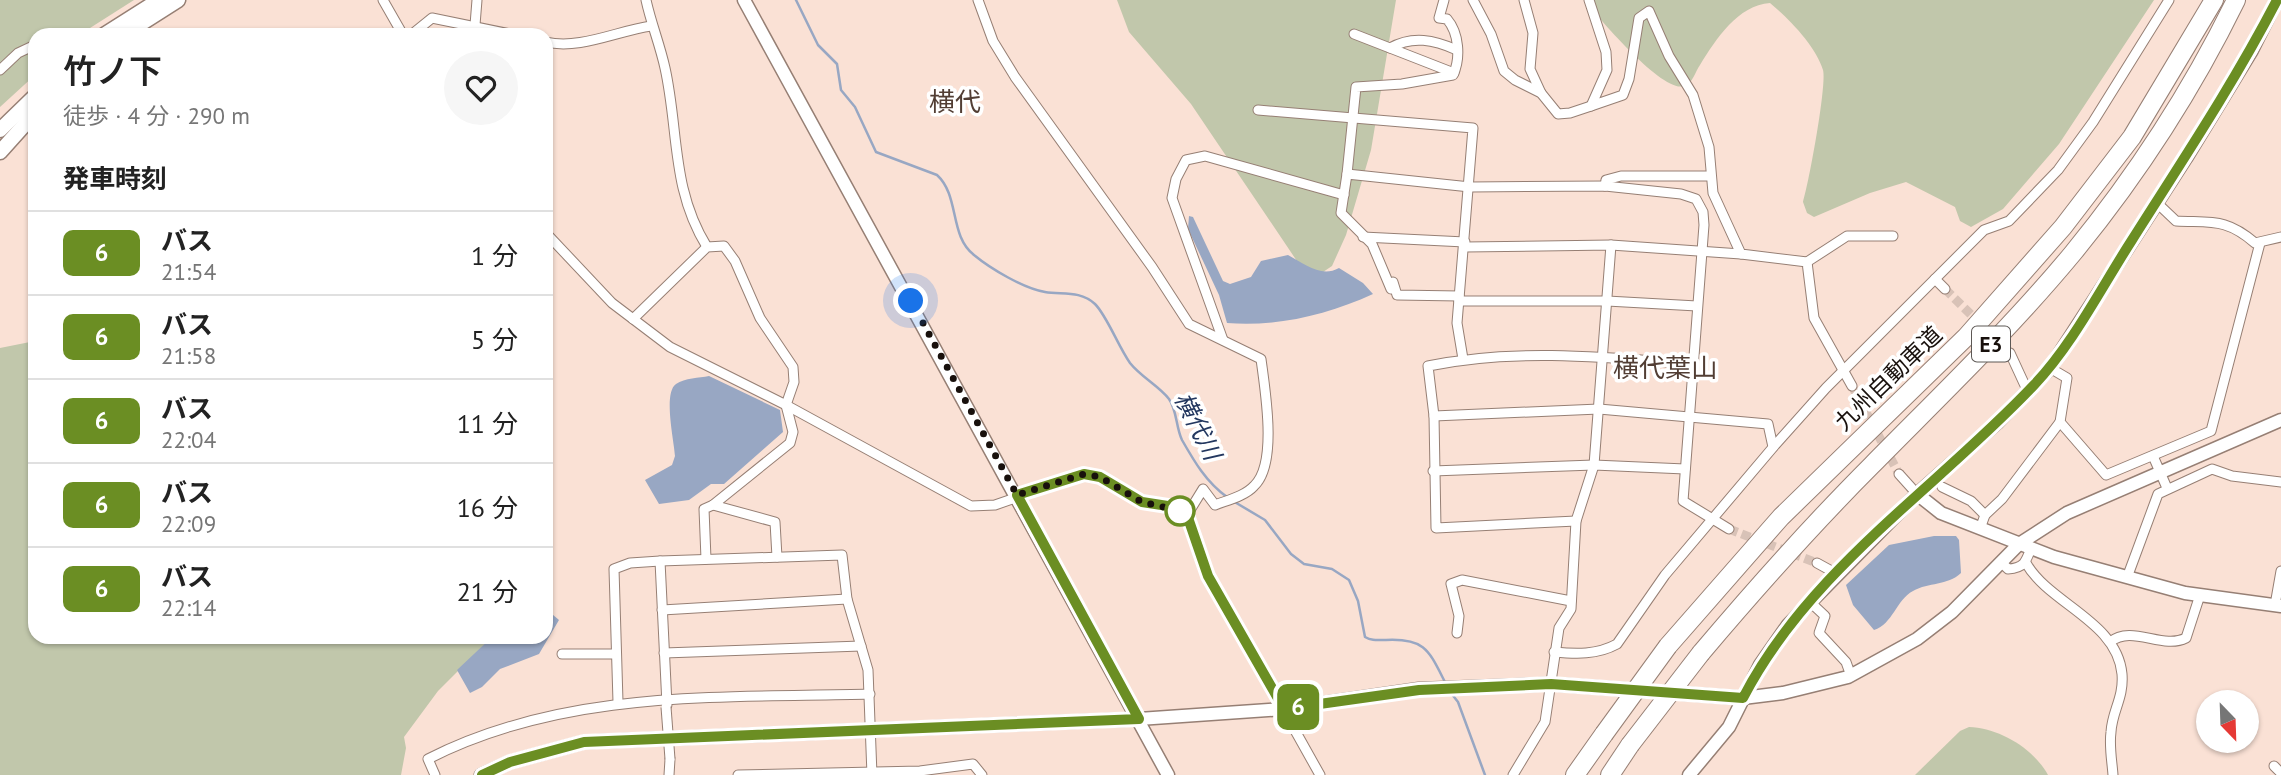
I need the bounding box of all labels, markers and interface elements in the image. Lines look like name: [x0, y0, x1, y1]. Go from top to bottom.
text: 竹ノ下: [63, 49, 162, 92]
button: heart: [444, 51, 518, 125]
district label: 横代: [929, 85, 981, 118]
text: 徒歩 · 4 分 · 290 m: [63, 101, 250, 130]
text: 発車時刻: [63, 162, 167, 195]
text: バス: [161, 224, 213, 257]
text: 6: [95, 237, 108, 268]
text: 1 分: [471, 239, 518, 272]
text: 21:54: [161, 257, 216, 286]
your location: [893, 283, 928, 318]
text: バス: [161, 308, 213, 341]
street label: 九州自動車道: [1828, 320, 1948, 436]
text: 6: [95, 321, 108, 352]
text: 5 分: [471, 323, 518, 356]
road number: E3: [1972, 326, 2010, 362]
text: 21:58: [161, 341, 216, 370]
district label: 横代葉山: [1613, 351, 1717, 384]
water label: 横代川: [1168, 387, 1230, 468]
text: バス: [161, 392, 213, 425]
text: 6: [95, 405, 108, 436]
text: 11 分: [457, 407, 518, 440]
text: 22:04: [161, 425, 216, 454]
text: バス: [161, 476, 213, 509]
text: 6: [95, 489, 108, 520]
text: 16 分: [457, 491, 518, 524]
unlabelled marker: [1165, 496, 1195, 526]
text: 22:09: [161, 509, 216, 538]
text: バス: [161, 560, 213, 593]
text: 6: [95, 573, 108, 604]
text: 21 分: [457, 575, 518, 608]
text: 22:14: [161, 593, 216, 622]
line badge: 6: [1275, 684, 1321, 730]
north arrow: [2196, 690, 2259, 752]
map controls: [2196, 690, 2259, 753]
text: 6: [1291, 691, 1305, 722]

